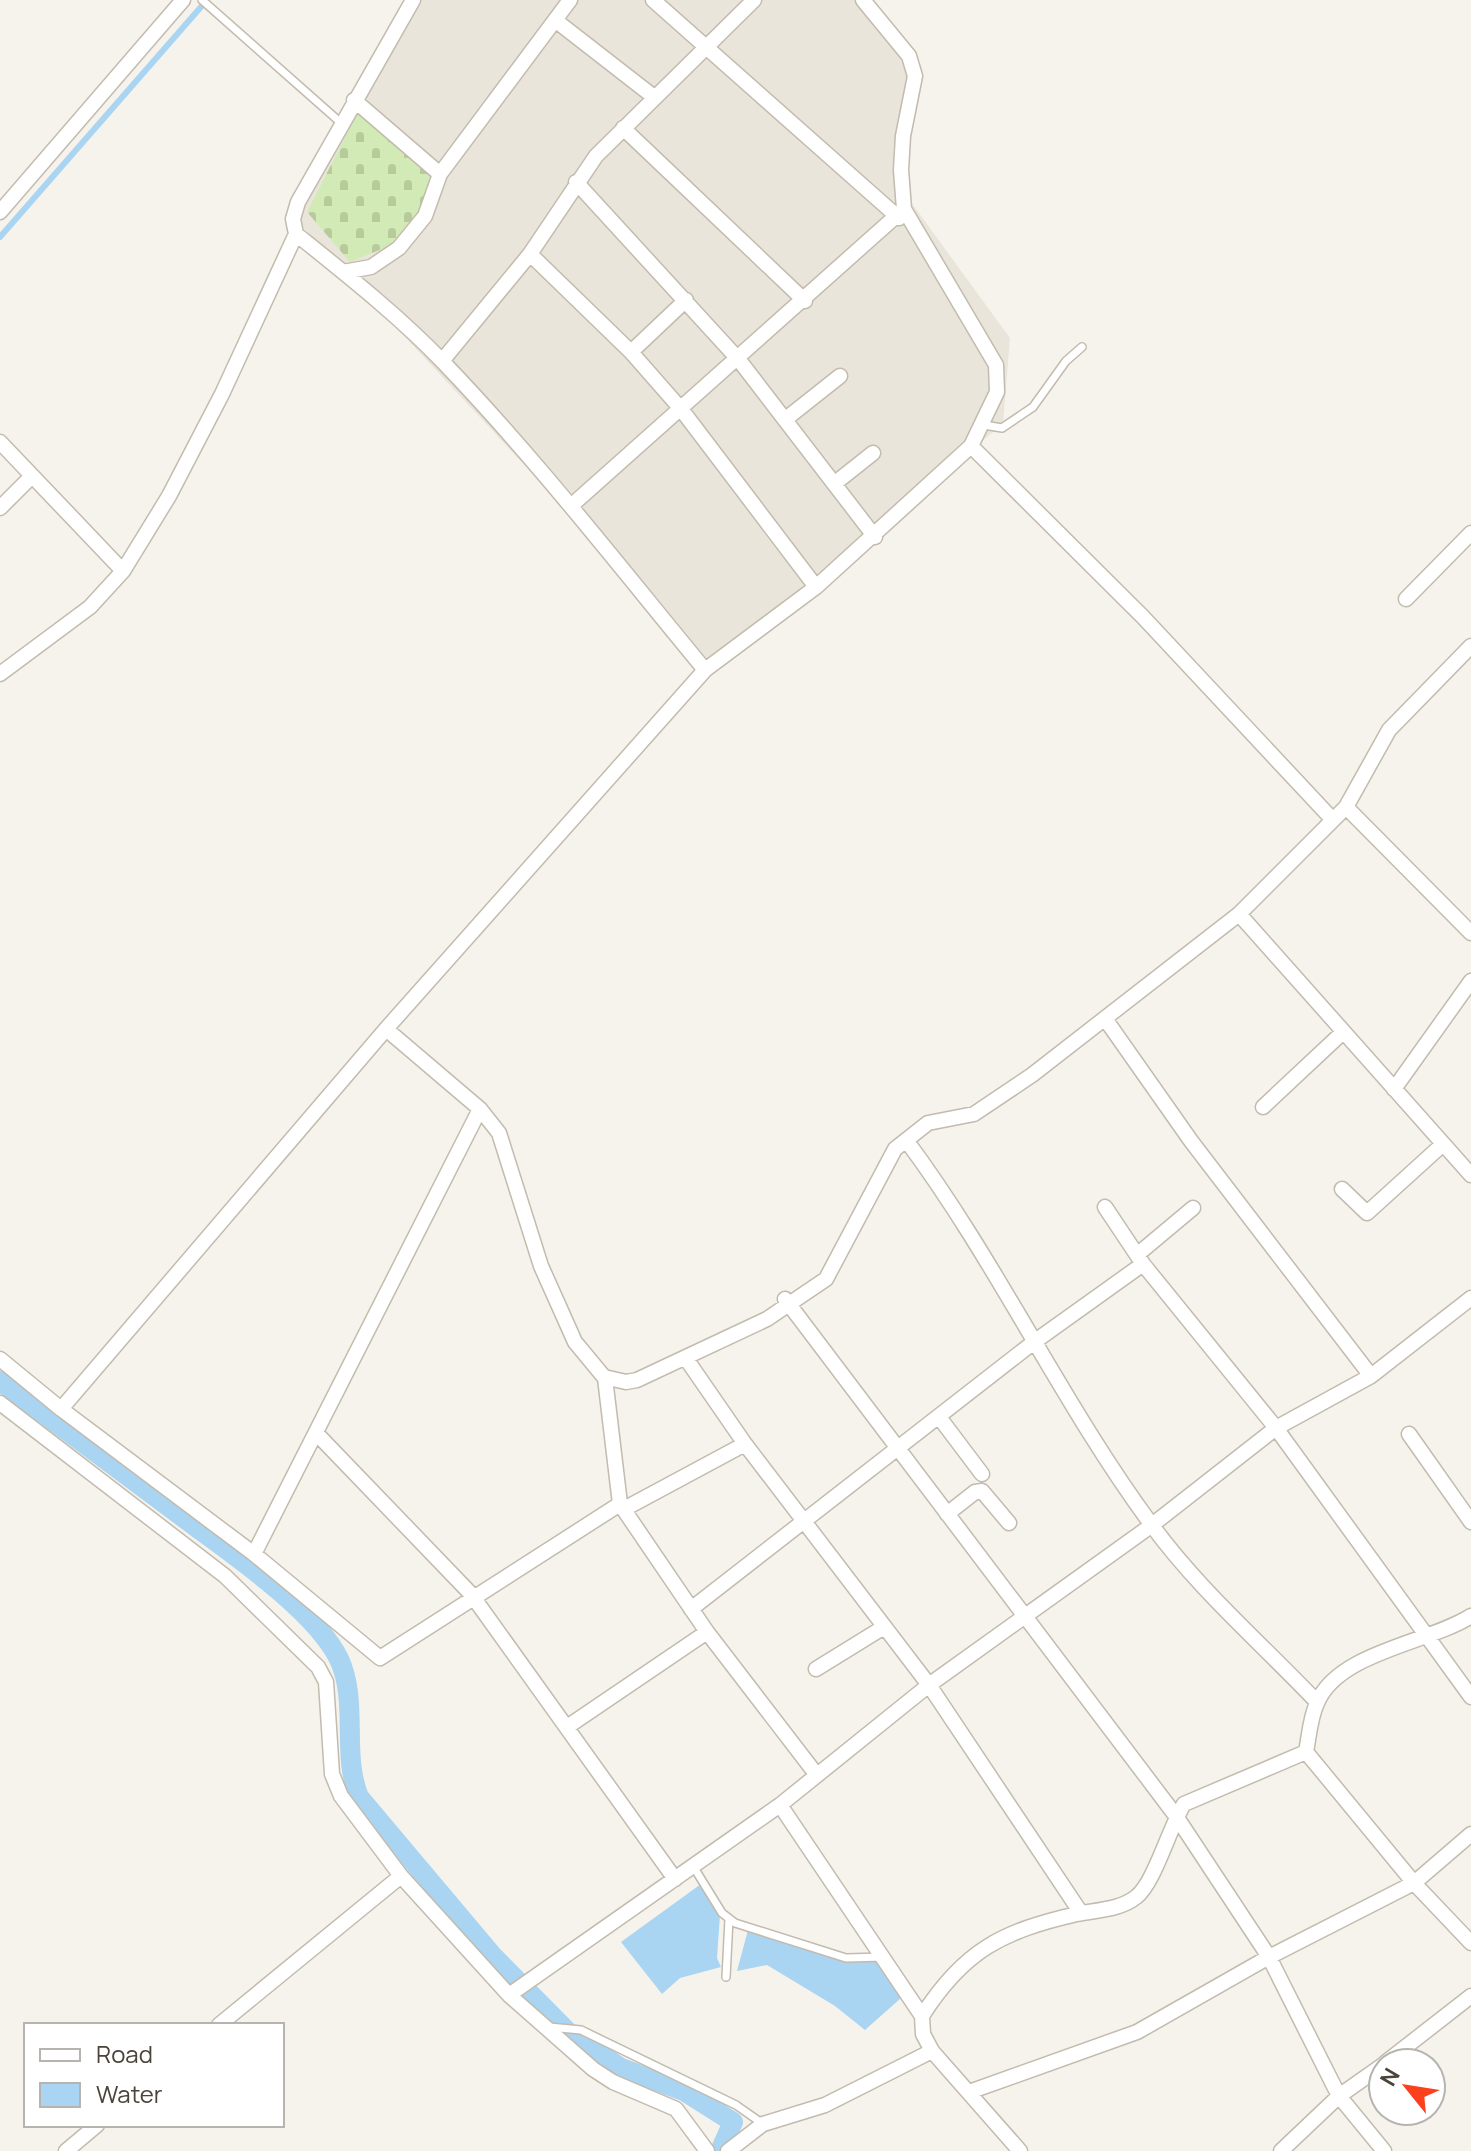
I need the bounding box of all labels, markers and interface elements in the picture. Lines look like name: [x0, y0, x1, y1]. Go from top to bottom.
legend: [24, 2023, 284, 2127]
text: Road: [96, 2037, 153, 2070]
north arrow: [1367, 2047, 1447, 2127]
text: N: [1373, 2063, 1407, 2091]
text: Water: [96, 2077, 163, 2110]

